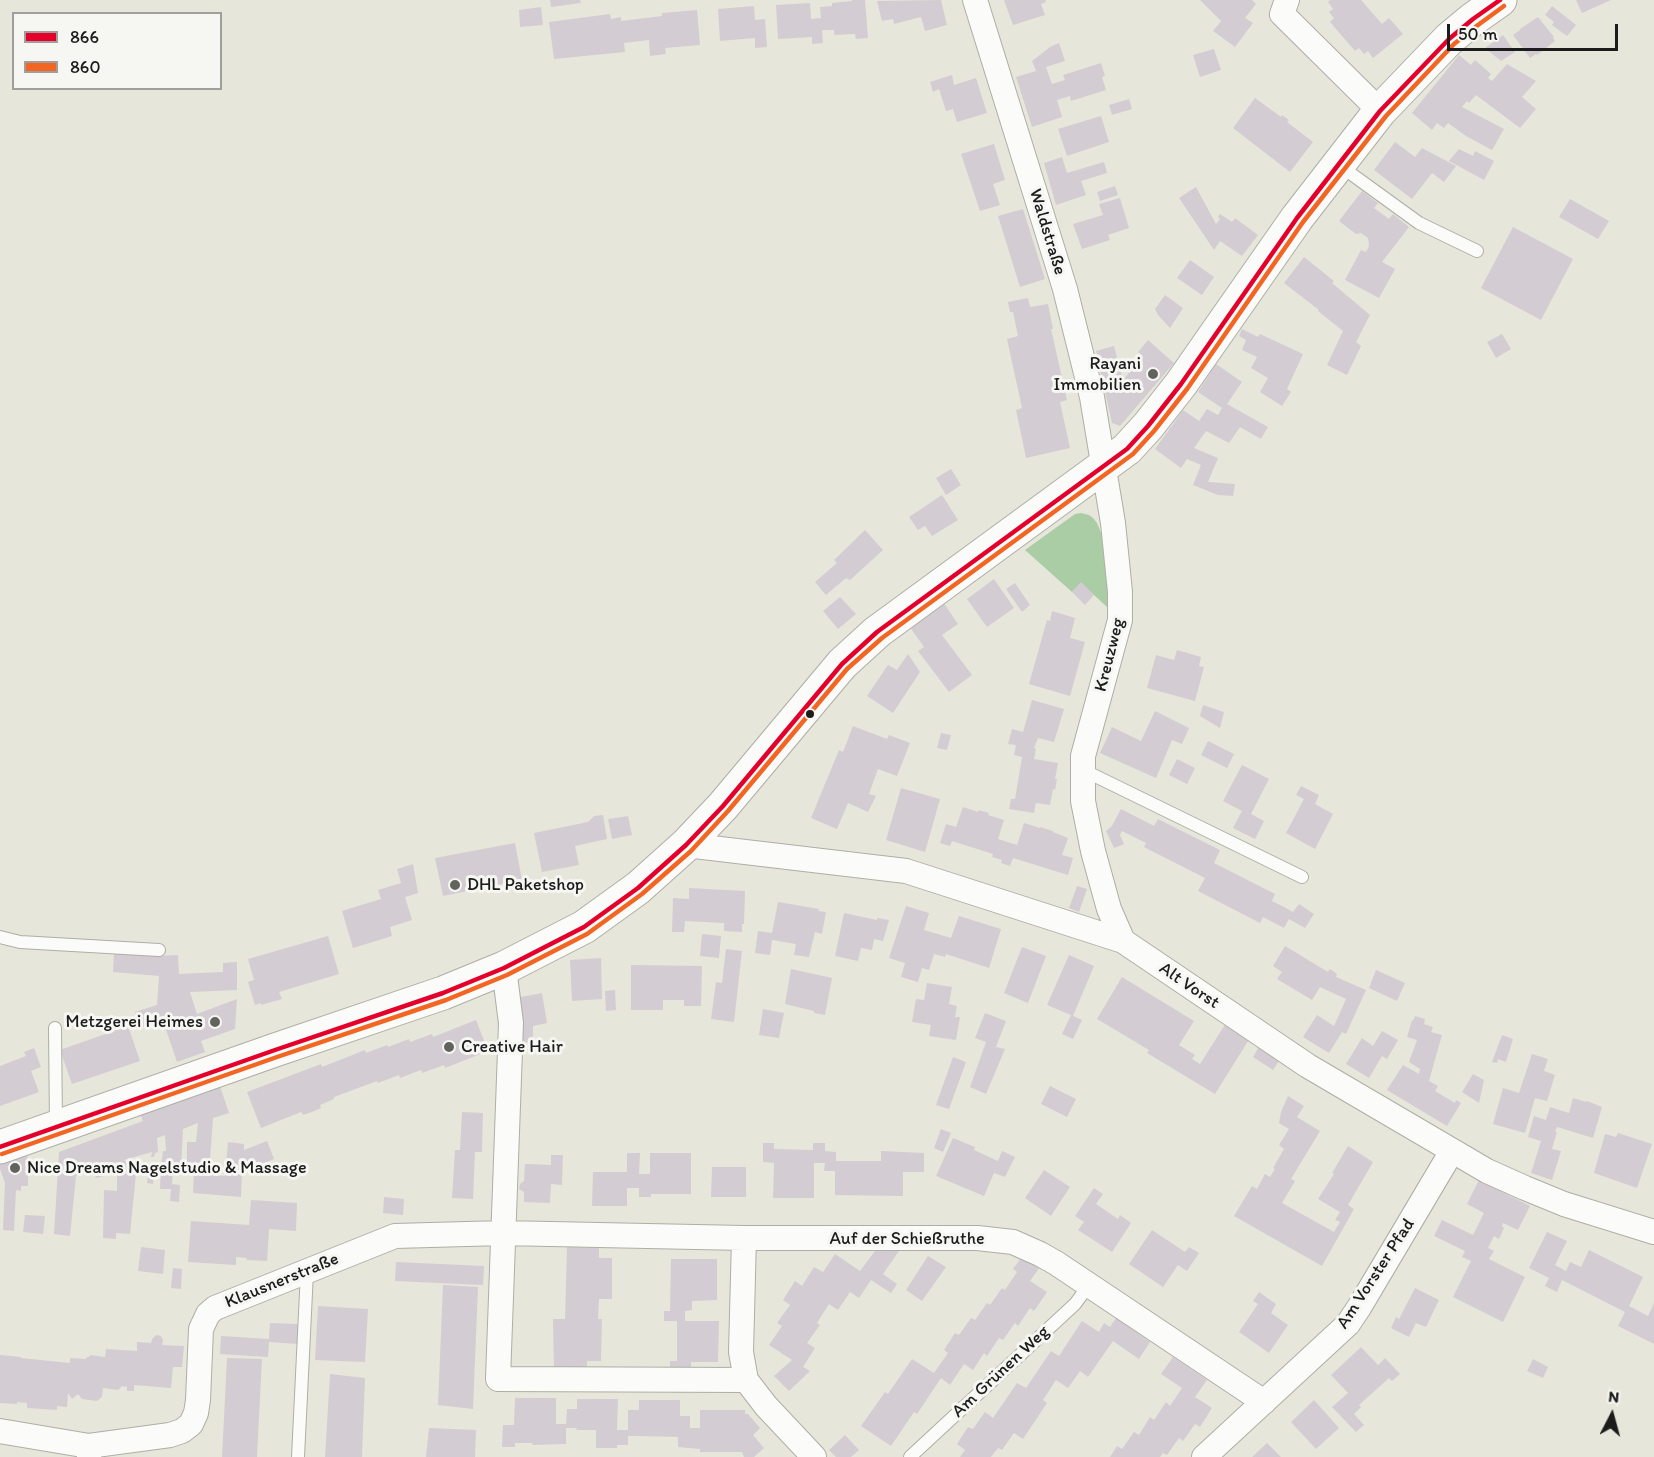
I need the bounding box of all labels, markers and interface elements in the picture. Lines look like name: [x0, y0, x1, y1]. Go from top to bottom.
legend: [12, 12, 222, 90]
scale bar: [1450, 12, 1621, 50]
text: 50 m: [1458, 23, 1498, 45]
text: 866: [70, 26, 99, 48]
text: 860: [70, 56, 100, 78]
street label: Waldstraße: [1024, 186, 1070, 278]
place label: Rayani Immobilien: [1054, 353, 1141, 395]
marker: Rayani Immobilien: [1146, 367, 1160, 381]
street label: Kreuzweg: [1090, 616, 1130, 694]
unlabelled marker: [804, 708, 816, 720]
place label: DHL Paketshop: [467, 874, 584, 896]
marker: DHL Paketshop: [448, 878, 462, 892]
street label: Alt Vorst: [1155, 958, 1223, 1014]
place label: Metzgerei Heimes: [66, 1011, 203, 1033]
marker: Metzgerei Heimes: [208, 1015, 222, 1029]
place label: Creative Hair: [461, 1036, 563, 1058]
marker: Creative Hair: [442, 1040, 456, 1054]
place label: Nice Dreams Nagelstudio & Massage: [27, 1157, 307, 1179]
marker: Nice Dreams Nagelstudio & Massage: [8, 1161, 22, 1175]
street label: Am Vorster Pfad: [1332, 1215, 1420, 1333]
street label: Auf der Schießruthe: [829, 1228, 985, 1250]
street label: Klausnerstraße: [222, 1248, 342, 1314]
street label: Am Grünen Weg: [948, 1321, 1054, 1423]
north arrow: [1582, 1385, 1642, 1445]
text: N: [1608, 1387, 1620, 1407]

